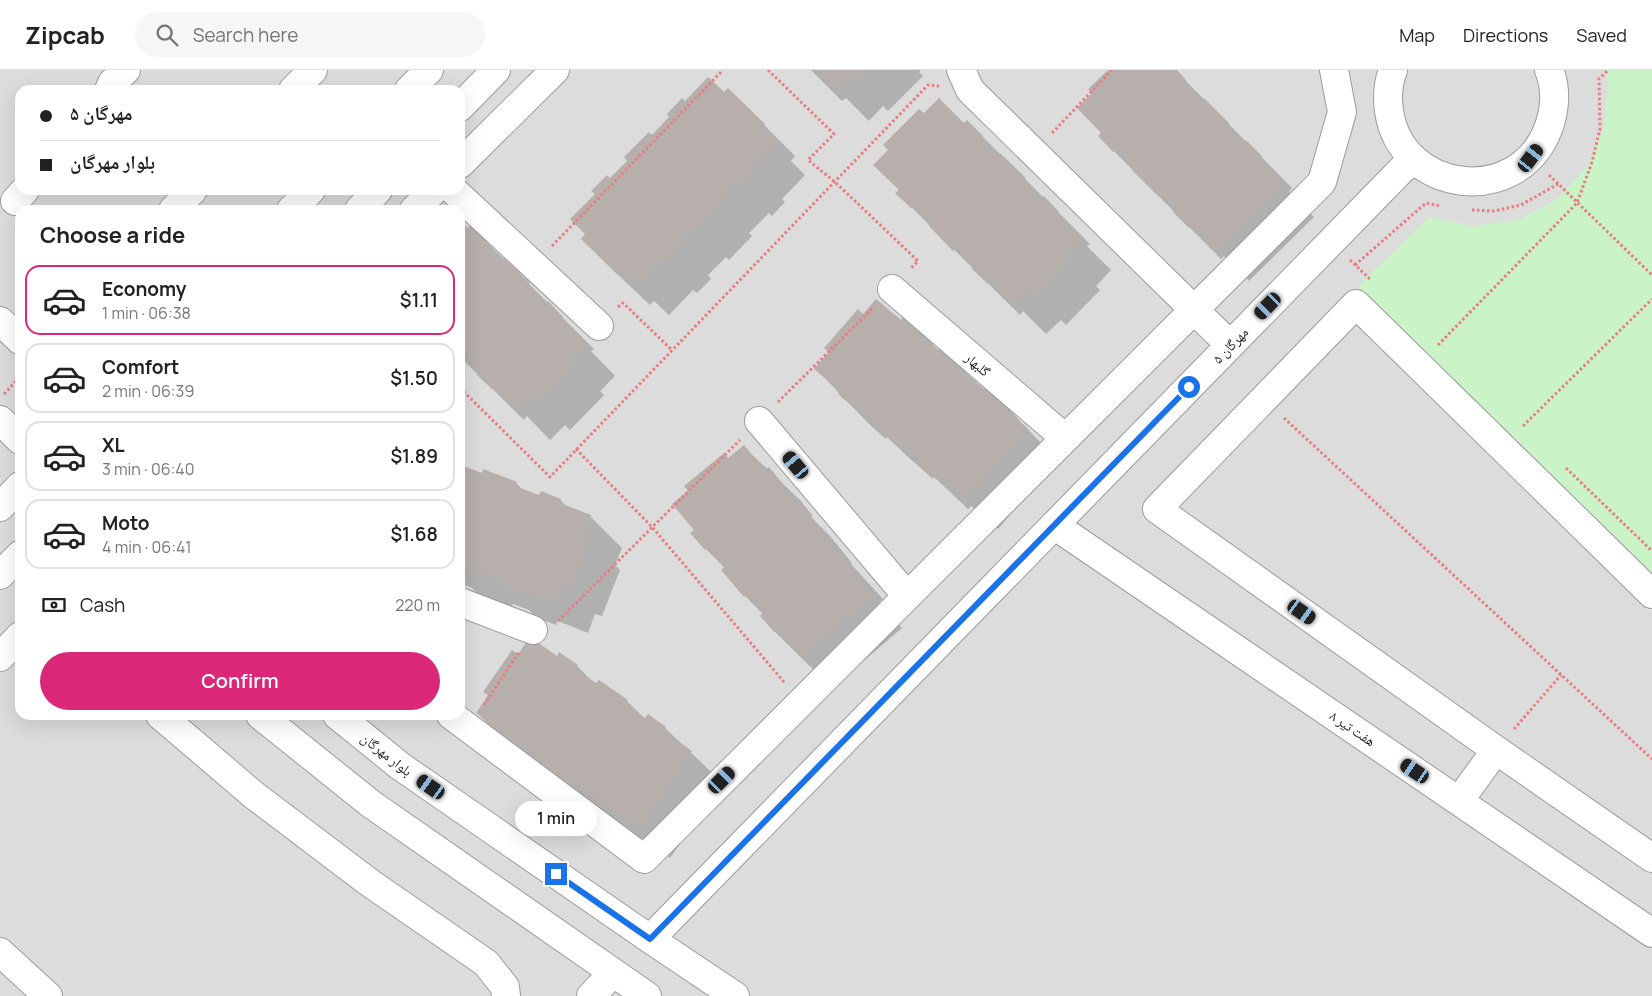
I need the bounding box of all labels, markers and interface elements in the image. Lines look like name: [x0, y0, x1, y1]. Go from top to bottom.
search box: [135, 12, 485, 57]
text: Zipcab: [25, 18, 105, 51]
icon: search: [153, 21, 181, 49]
text: Search here: [193, 22, 298, 48]
text: Map: [1399, 23, 1435, 47]
text: Directions: [1463, 23, 1548, 47]
text: Saved: [1576, 23, 1627, 47]
text: مهرگان ۵: [70, 100, 132, 126]
car: [1515, 142, 1546, 174]
text: بلوار مهرگان: [70, 149, 155, 175]
text: Choose a ride: [40, 220, 185, 250]
text: Economy: [102, 276, 186, 302]
icon: car: [42, 278, 87, 323]
text: $1.11: [400, 287, 438, 313]
car: [1252, 290, 1283, 322]
text: 1 min · 06:38: [102, 302, 191, 324]
street label: مهرگان ۵: [1208, 323, 1252, 367]
street label: گلبهار: [961, 347, 995, 380]
text: Comfort: [102, 354, 179, 380]
icon: car: [42, 356, 87, 401]
text: $1.50: [390, 365, 438, 391]
route start: [1178, 376, 1200, 398]
text: 2 min · 06:39: [102, 380, 194, 402]
text: XL: [102, 432, 125, 458]
icon: car: [42, 434, 87, 479]
text: $1.89: [390, 443, 438, 469]
car: [780, 449, 811, 481]
text: 3 min · 06:40: [102, 458, 195, 480]
text: Moto: [102, 510, 149, 536]
icon: car: [42, 512, 87, 557]
text: $1.68: [390, 521, 438, 547]
text: 4 min · 06:41: [102, 536, 192, 558]
icon: cash: [40, 591, 68, 619]
text: Cash: [80, 592, 125, 618]
text: 220 m: [395, 594, 440, 616]
car: [1285, 597, 1318, 627]
button: Confirm: [40, 652, 440, 710]
street label: هفت تیر ۸: [1326, 706, 1380, 750]
street label: بلوار مهرگان: [357, 728, 417, 780]
car: [1398, 756, 1431, 786]
car: [706, 764, 737, 796]
car: [414, 772, 447, 802]
callout: 1 min: [515, 802, 597, 836]
text: 1 min: [537, 807, 575, 829]
route end: [545, 863, 567, 885]

